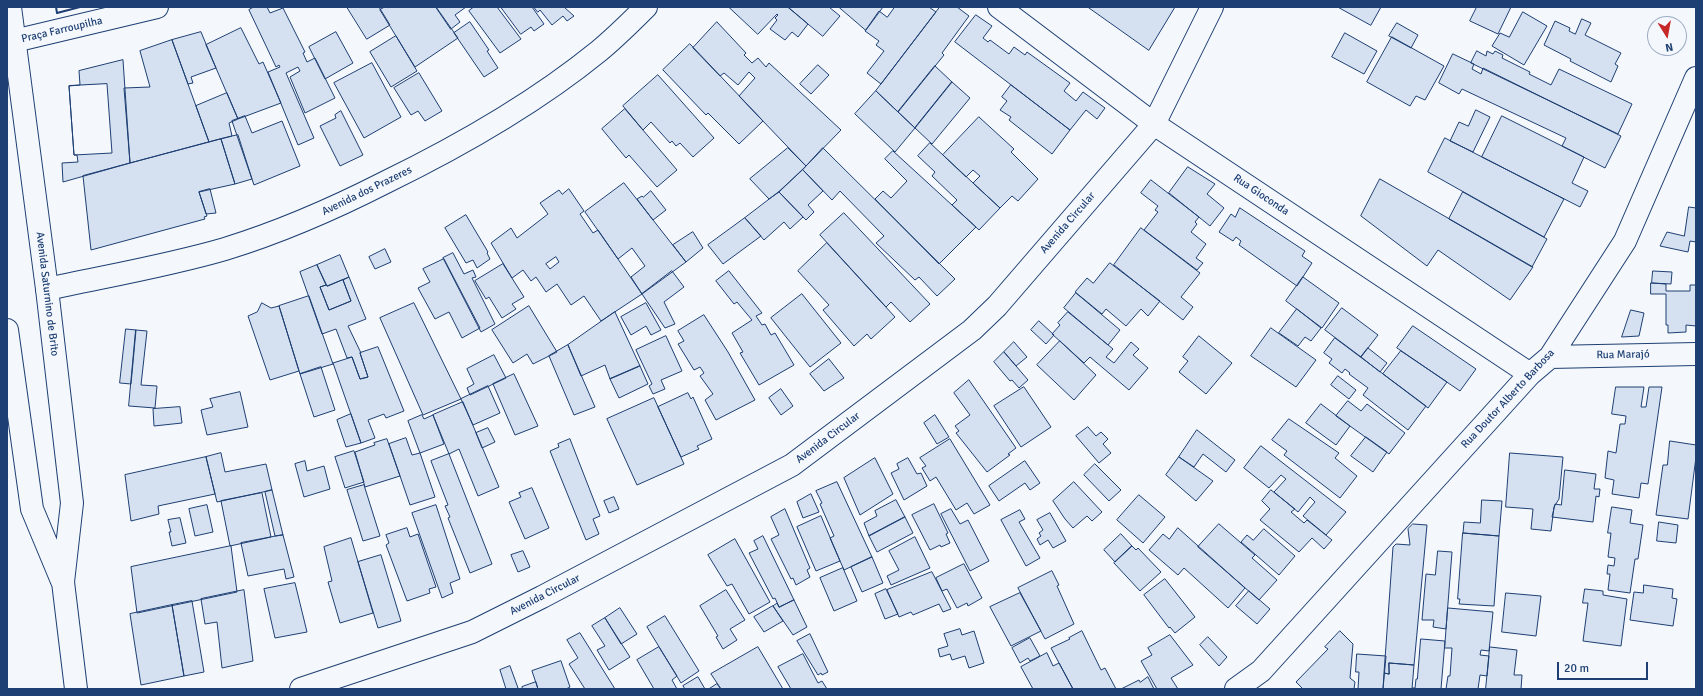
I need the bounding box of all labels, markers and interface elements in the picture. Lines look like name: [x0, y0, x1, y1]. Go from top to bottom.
street label: Praça Farroupilha: [20, 14, 104, 46]
north arrow: [1647, 16, 1687, 56]
text: N: [1664, 40, 1674, 54]
street label: Avenida dos Prazeres: [320, 163, 414, 219]
street label: Rua Gioconda: [1231, 172, 1291, 218]
street label: Avenida Circular: [1038, 190, 1098, 256]
street label: Avenida Saturnino de Brito: [33, 231, 61, 357]
street label: Rua Doutor Alberto Barbosa: [1459, 347, 1557, 451]
street label: Rua Marajó: [1596, 348, 1650, 362]
street label: Avenida Circular: [793, 409, 863, 467]
street label: Avenida Circular: [508, 572, 582, 618]
scale bar: [1559, 654, 1650, 680]
text: 20 m: [1564, 661, 1589, 676]

